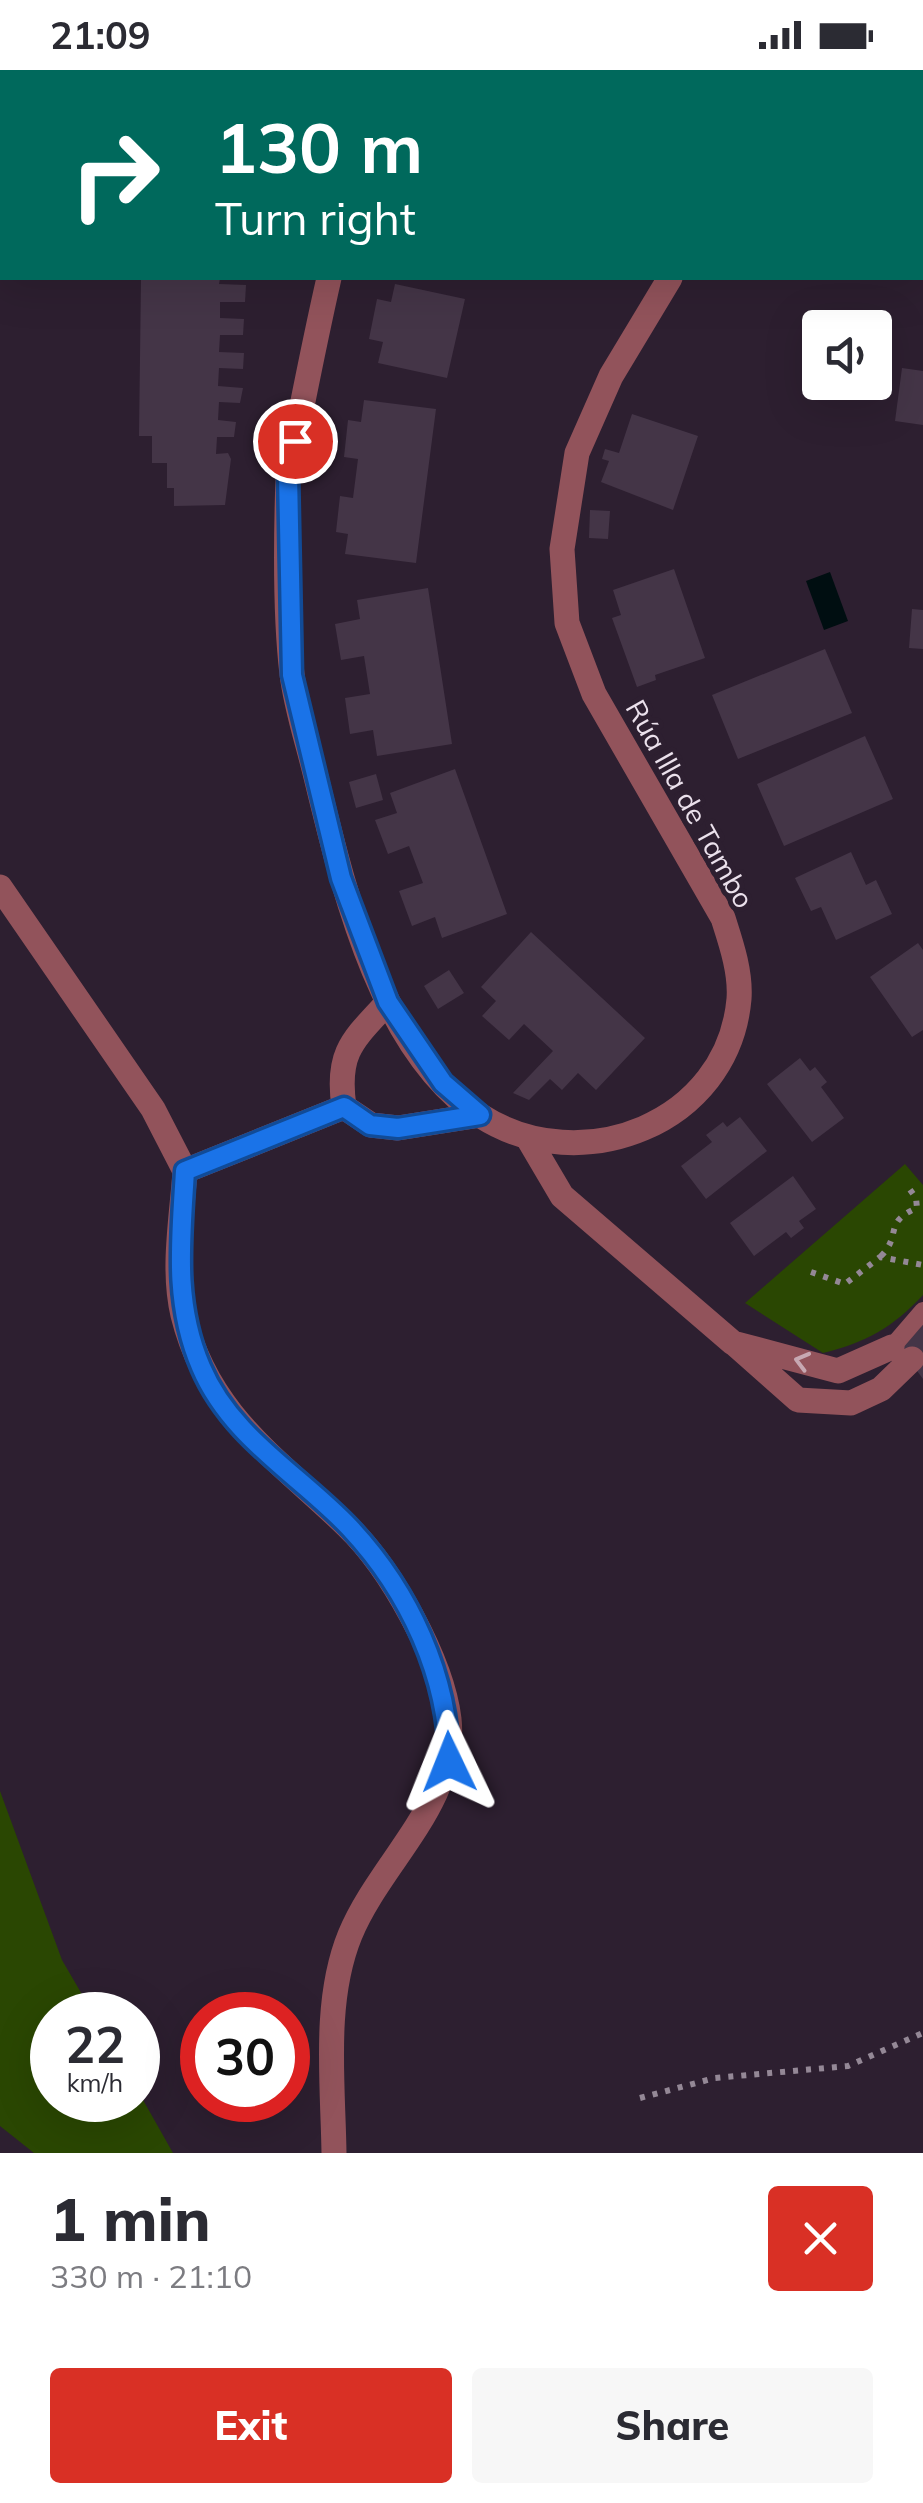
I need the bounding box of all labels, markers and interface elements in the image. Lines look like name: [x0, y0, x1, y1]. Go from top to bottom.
text: 21:09: [50, 11, 151, 59]
text: 130 m: [215, 103, 423, 191]
icon: right: [50, 110, 180, 240]
text: Turn right: [215, 190, 416, 246]
map controls: [802, 310, 892, 400]
button: sound: [802, 310, 892, 400]
pin: [253, 399, 338, 484]
icon: arrive: [268, 414, 323, 469]
street label: Rúa Illa de Tambo: [619, 694, 762, 914]
one-way arrow: [794, 1352, 811, 1373]
position arrow: [397, 1710, 501, 1814]
speed limit sign: 30: [180, 1992, 310, 2122]
text: 22: [65, 2013, 125, 2076]
text: km/h: [67, 2067, 123, 2098]
text: 1 min: [50, 2181, 211, 2256]
button: close: [768, 2186, 873, 2291]
text: 330 m · 21:10: [50, 2256, 252, 2296]
button: Exit: [50, 2368, 452, 2483]
button: Share: [472, 2368, 873, 2483]

